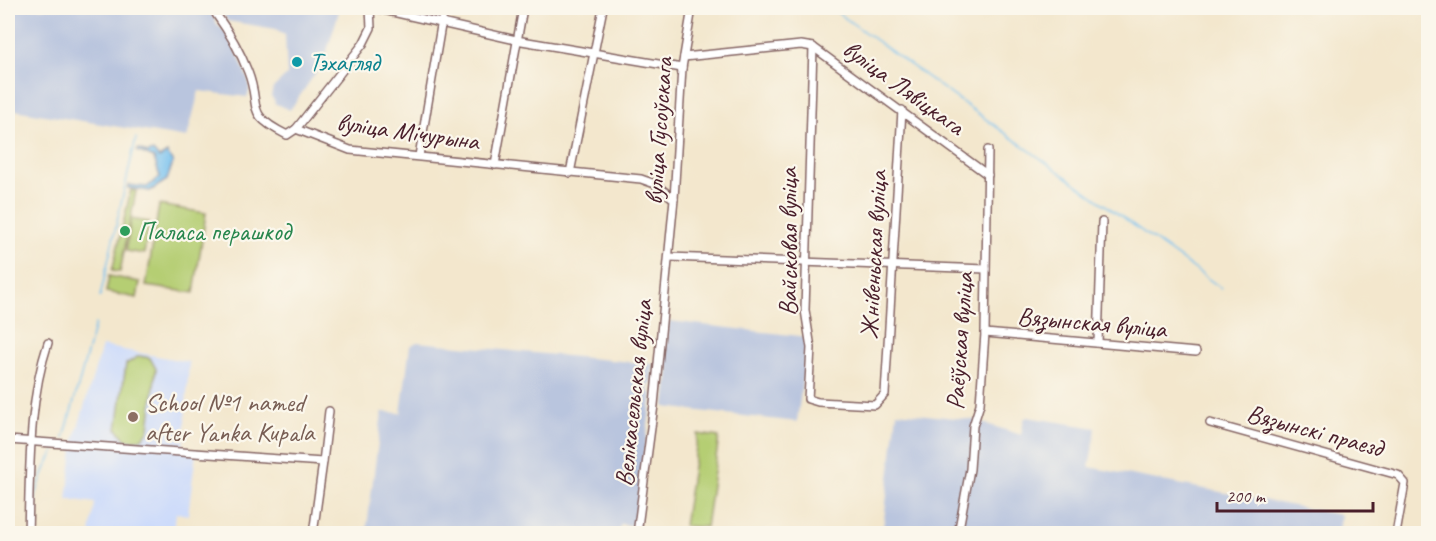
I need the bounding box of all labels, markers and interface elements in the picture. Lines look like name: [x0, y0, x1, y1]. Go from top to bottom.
street label: вуліца Лявіцкага: [836, 32, 972, 144]
place label: Тэхагляд: [309, 46, 382, 79]
marker: Тэхагляд: [290, 55, 304, 69]
street label: вуліца Гусоўскага: [637, 55, 680, 206]
street label: вуліца Мічурына: [335, 105, 483, 158]
street label: Вайсковая вуліца: [772, 166, 805, 316]
street label: Жнівеньская вуліца: [853, 168, 894, 340]
place label: Паласа перашкод: [137, 215, 294, 248]
marker: Паласа перашкод: [118, 224, 132, 238]
street label: Раёўская вуліца: [938, 270, 981, 411]
street label: Велікасельская вуліца: [607, 297, 660, 488]
street label: Вязынская вуліца: [1016, 300, 1169, 347]
place label: School №1 named after Yanka Kupala: [145, 386, 316, 449]
street label: Вязынскі праезд: [1243, 396, 1389, 466]
marker: School №1 named after Yanka Kupala: [126, 410, 140, 424]
scale bar: [1217, 475, 1373, 513]
text: 200 m: [1226, 485, 1267, 507]

